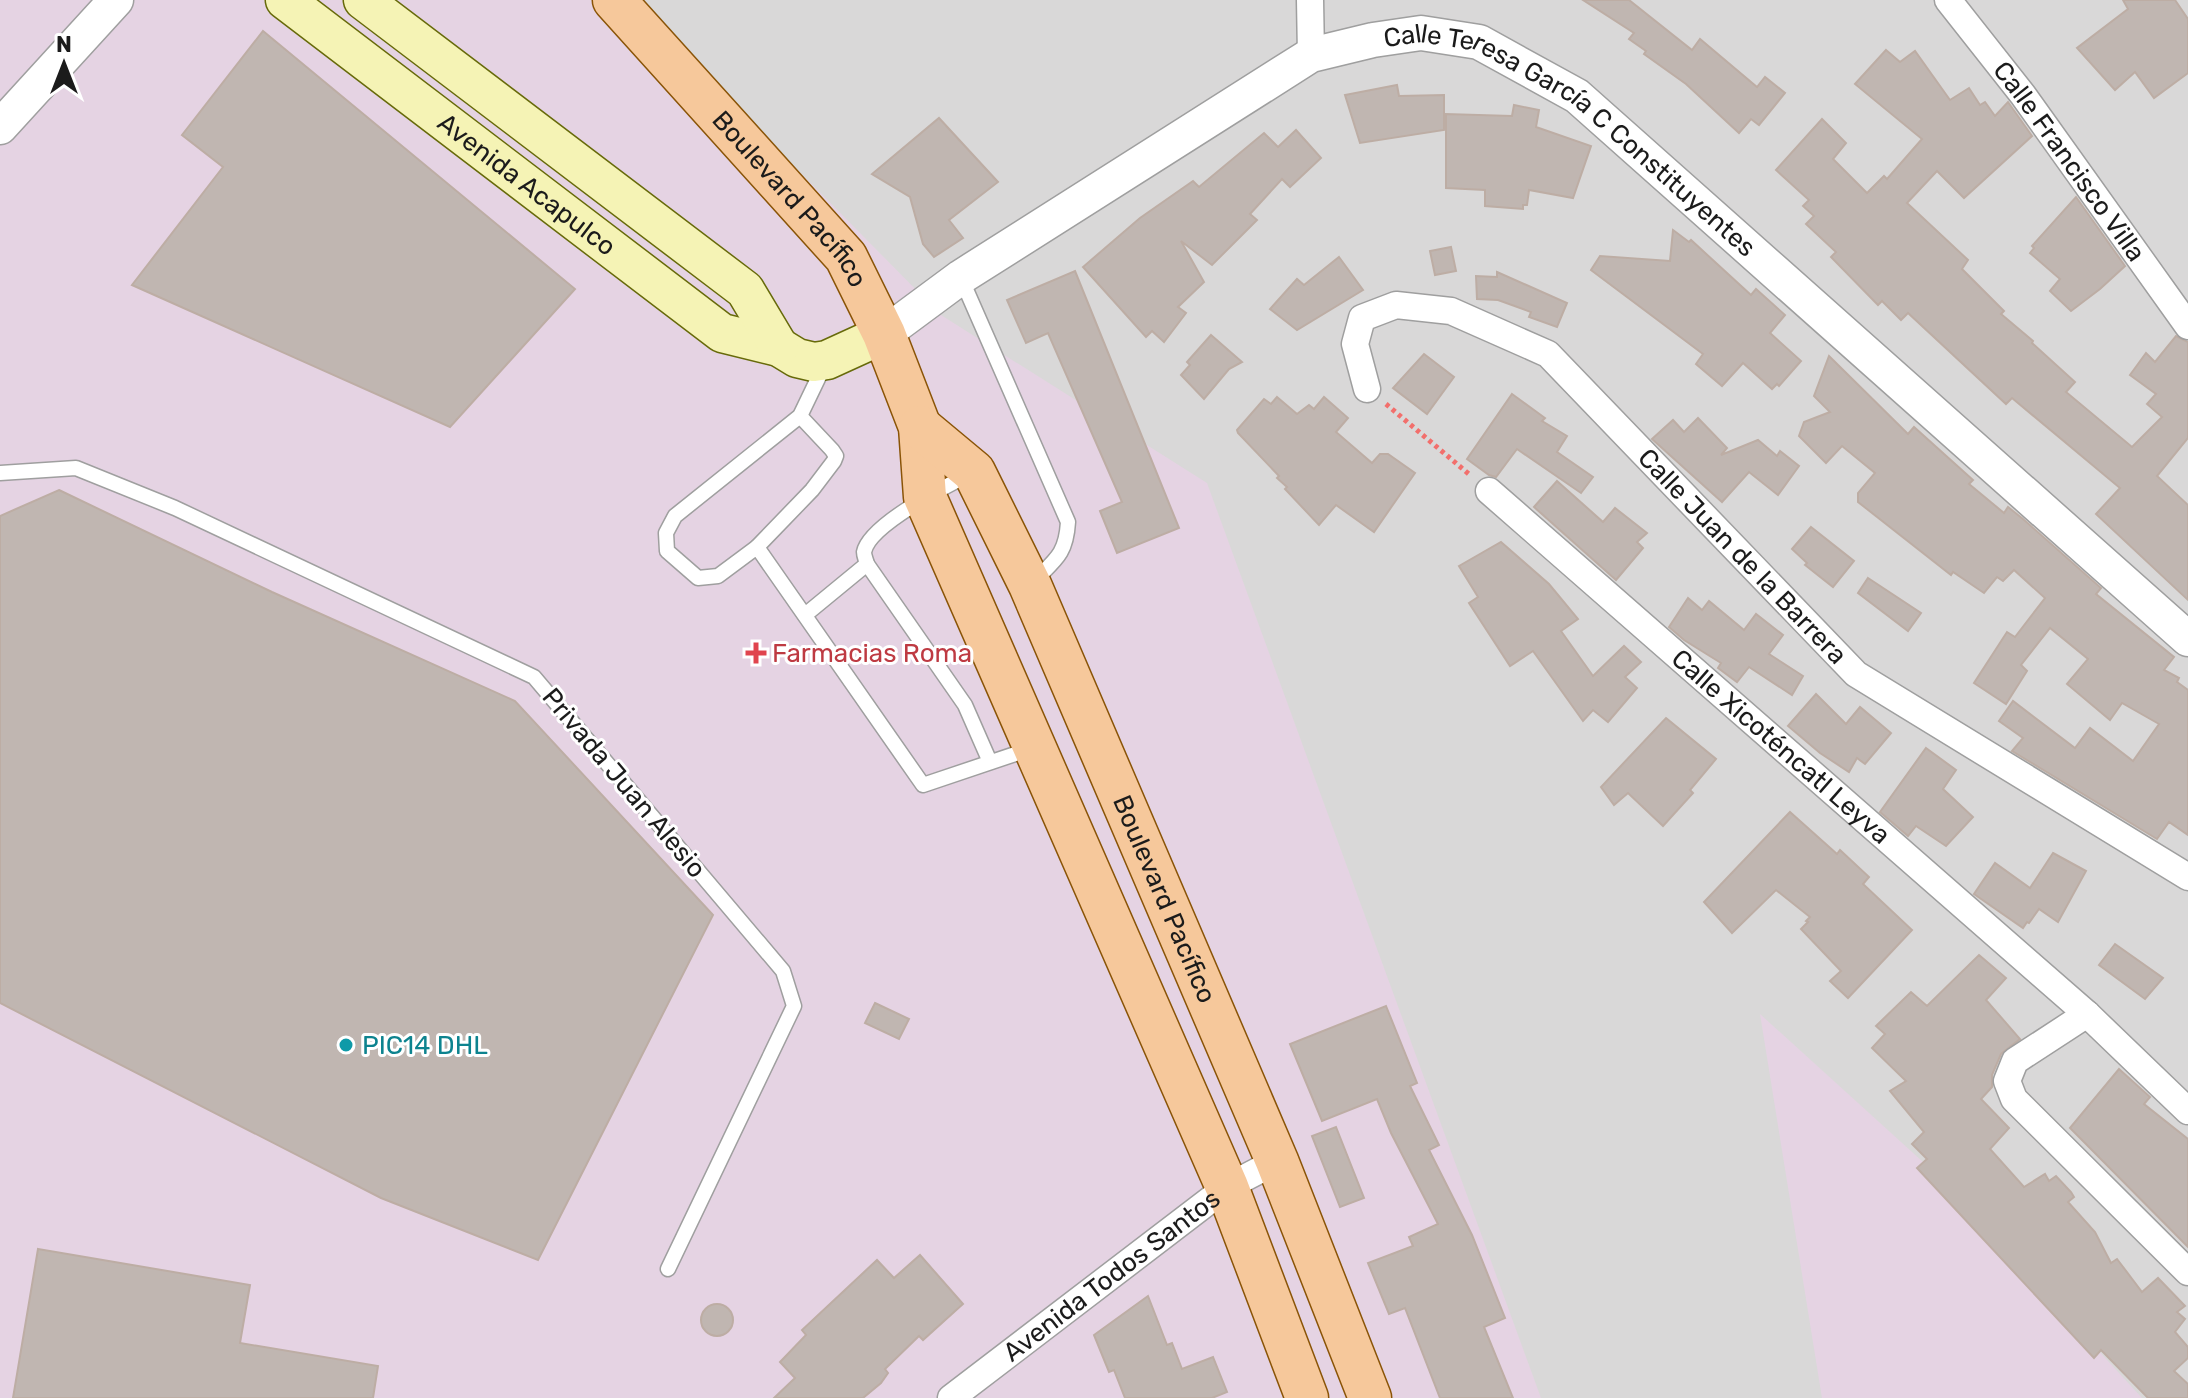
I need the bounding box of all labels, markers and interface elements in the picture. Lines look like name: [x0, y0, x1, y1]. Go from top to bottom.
street label: Calle Teresa García C Constituyentes: [1381, 18, 1762, 263]
north arrow: [24, 24, 104, 104]
text: N: [56, 31, 72, 58]
street label: Calle Francisco Villa: [1987, 55, 2152, 267]
street label: Boulevard Pacífico: [706, 104, 874, 292]
street label: Avenida Acapulco: [432, 107, 622, 262]
street label: Calle Juan de la Barrera: [1632, 442, 1853, 670]
place label: Farmacias Roma: [772, 638, 972, 669]
street label: Calle Xicoténcatl Leyva: [1665, 643, 1897, 850]
marker: Farmacias Roma: [747, 644, 765, 662]
street label: Privada Juan Alesio: [536, 682, 712, 884]
street label: Boulevard Pacífico: [1106, 790, 1223, 1008]
place label: PIC14 DHL: [362, 1030, 488, 1061]
marker: PIC14 DHL: [337, 1036, 355, 1054]
street label: Avenida Todos Santos: [997, 1183, 1226, 1368]

